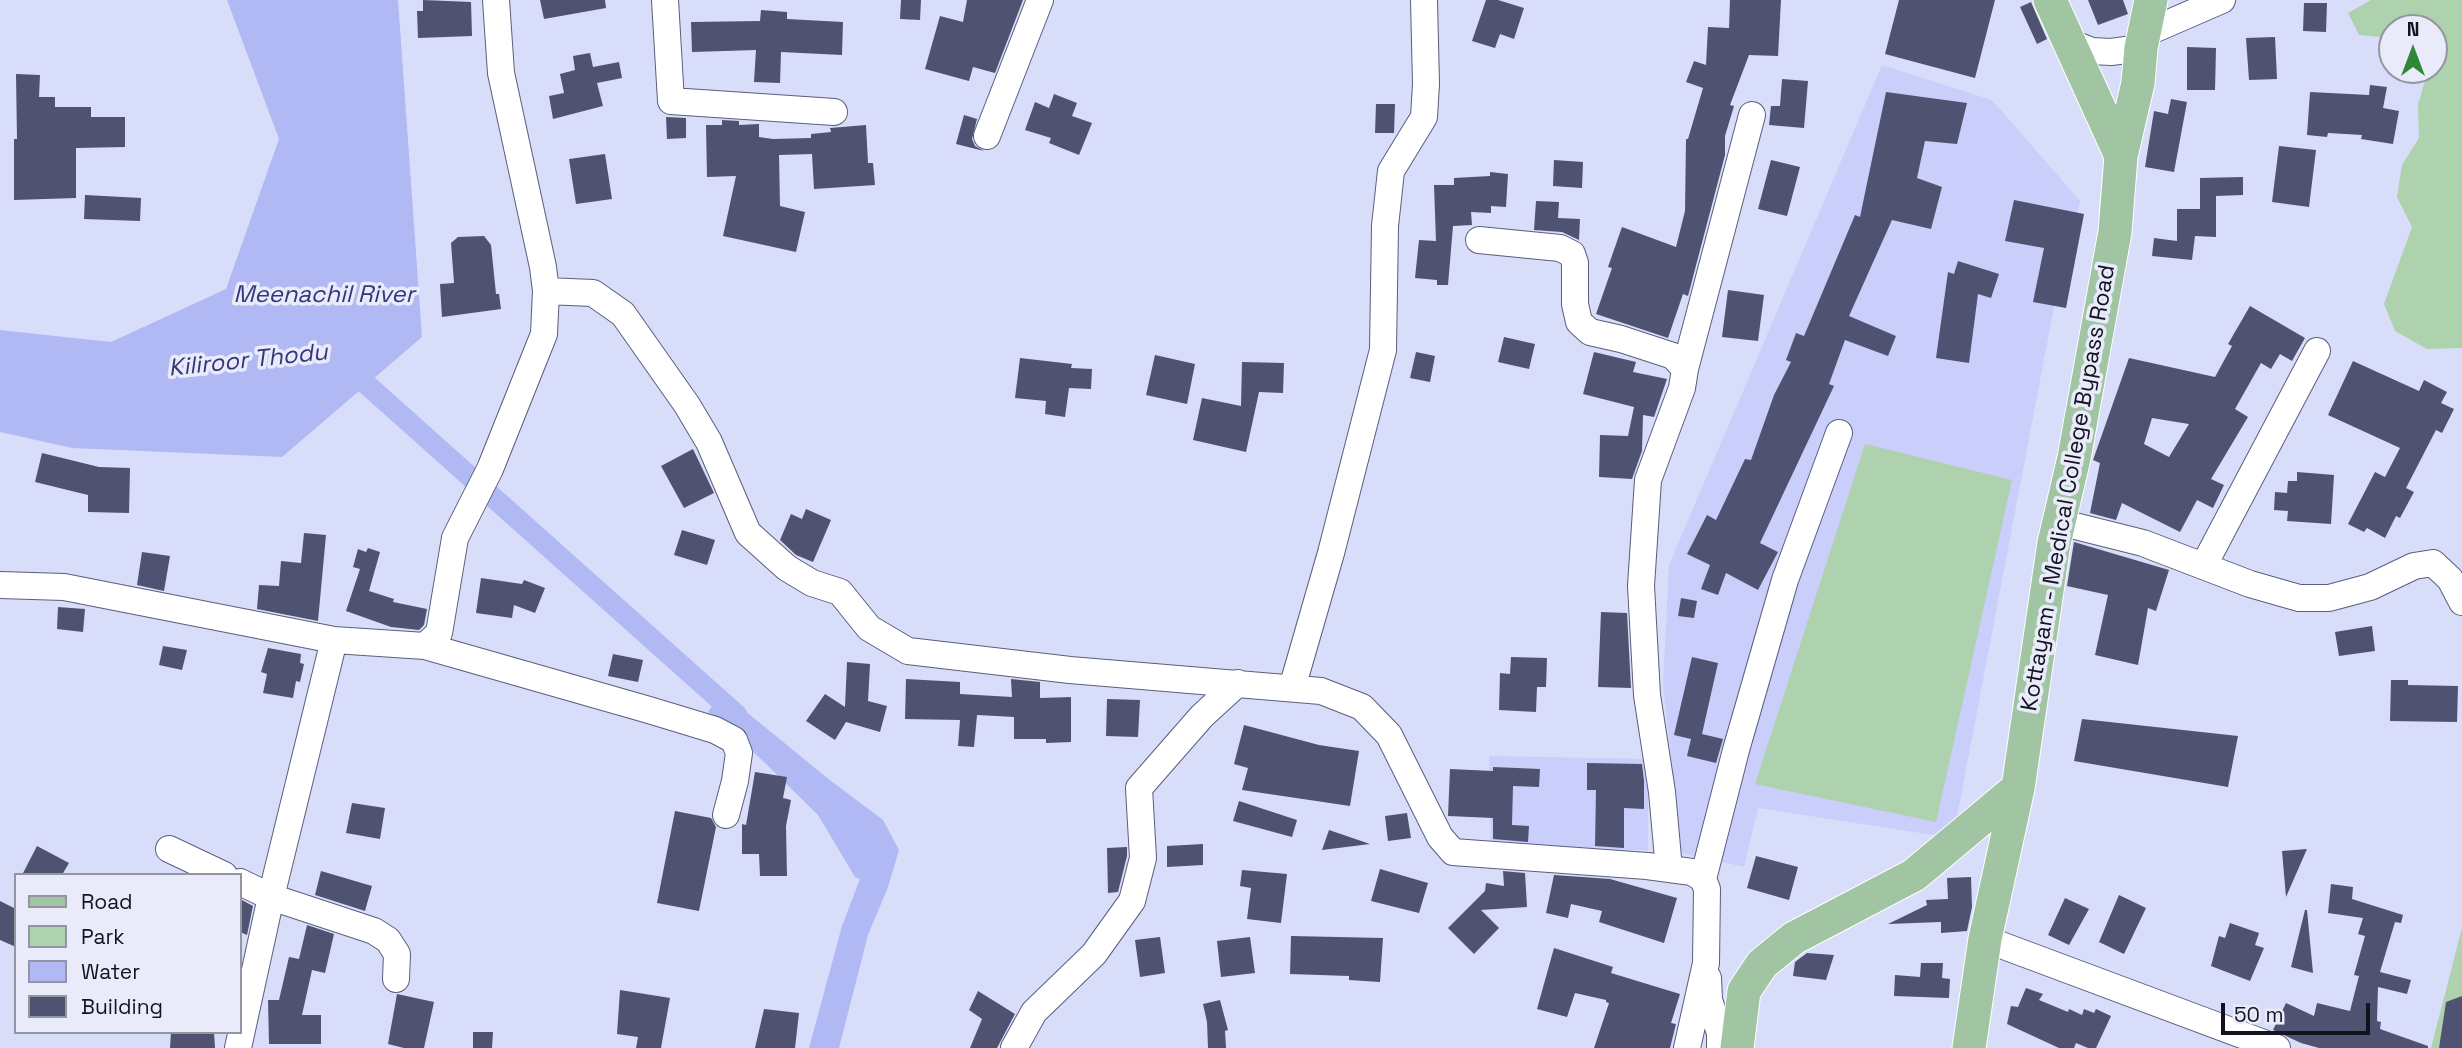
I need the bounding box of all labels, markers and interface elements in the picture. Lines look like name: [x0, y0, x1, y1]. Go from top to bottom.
north arrow: [2378, 14, 2448, 84]
text: N: [2407, 17, 2419, 42]
street label: Kottayam - Medical College Bypass Road: [2016, 263, 2122, 713]
water label: Meenachil River: [233, 281, 415, 309]
water label: Kiliroor Thodu: [167, 338, 329, 384]
legend: [14, 873, 242, 1034]
text: Road: [81, 888, 133, 915]
text: Park: [81, 923, 125, 950]
text: Water: [81, 958, 140, 985]
scale bar: [2224, 988, 2373, 1032]
text: Building: [81, 993, 163, 1020]
text: 50 m: [2234, 1001, 2284, 1028]

